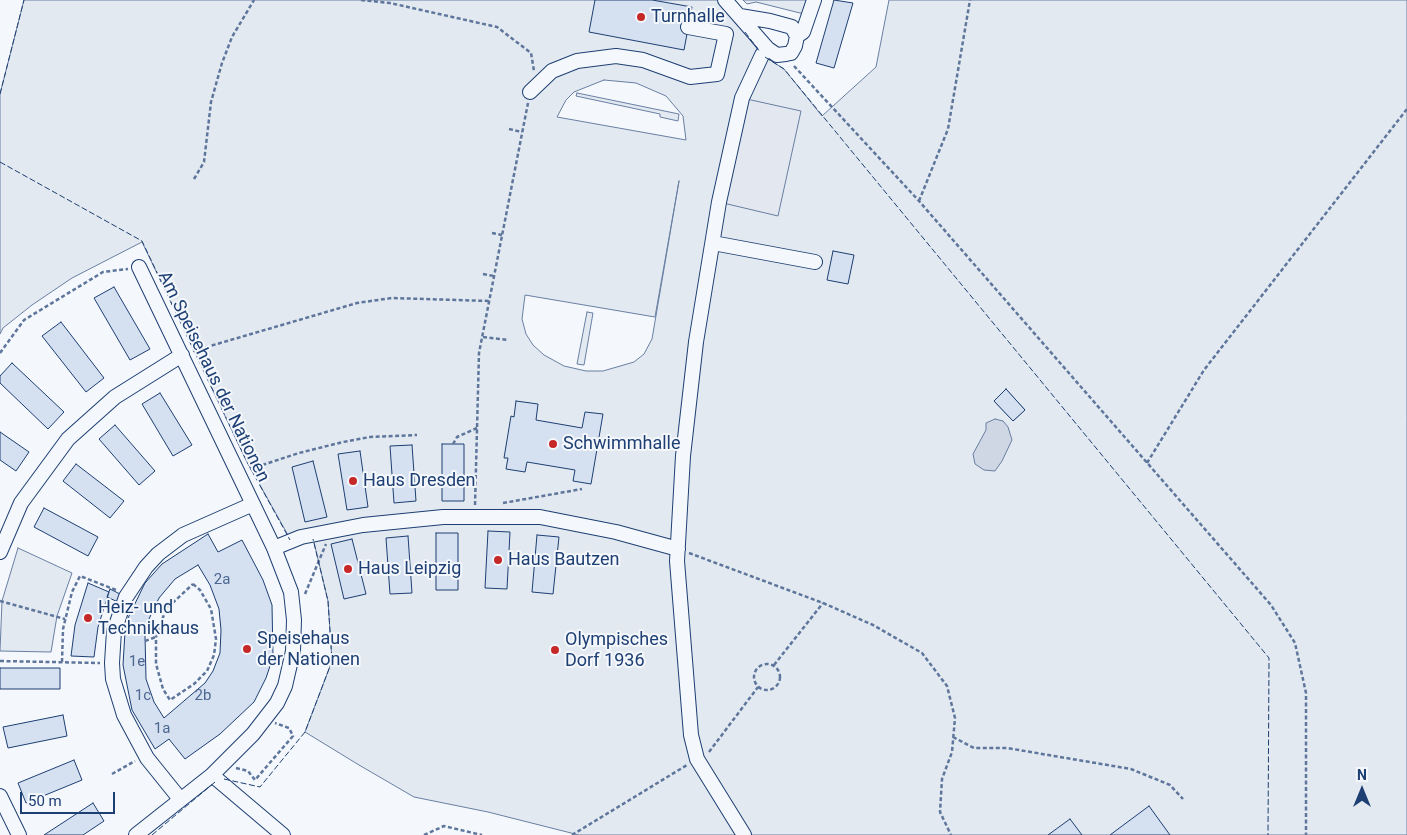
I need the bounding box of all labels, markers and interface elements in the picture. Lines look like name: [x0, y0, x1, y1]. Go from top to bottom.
place label: Turnhalle: [651, 6, 725, 28]
marker: Turnhalle: [635, 11, 647, 23]
street label: Am Speisehaus der Nationen: [152, 268, 274, 486]
place label: Schwimmhalle: [563, 433, 681, 455]
marker: Schwimmhalle: [547, 438, 559, 450]
place label: Haus Dresden: [363, 470, 476, 492]
marker: Haus Dresden: [347, 475, 359, 487]
place label: Haus Bautzen: [508, 549, 619, 571]
marker: Haus Bautzen: [492, 554, 504, 566]
place label: Haus Leipzig: [358, 558, 461, 580]
marker: Haus Leipzig: [342, 563, 354, 575]
house number: 2a: [214, 571, 230, 589]
place label: Heiz- und Technikhaus: [98, 597, 199, 640]
marker: Heiz- und Technikhaus: [82, 612, 94, 624]
place label: Speisehaus der Nationen: [257, 628, 360, 670]
place label: Olympisches Dorf 1936: [565, 629, 668, 672]
marker: Speisehaus der Nationen: [241, 643, 253, 655]
marker: Olympisches Dorf 1936: [549, 644, 561, 656]
house number: 1e: [129, 653, 145, 671]
house number: 1c: [135, 687, 151, 705]
house number: 2b: [195, 687, 211, 705]
house number: 1a: [154, 720, 170, 738]
north arrow: [1337, 765, 1387, 815]
text: N: [1357, 767, 1367, 783]
scale bar: [22, 782, 118, 814]
text: 50 m: [28, 792, 62, 810]

